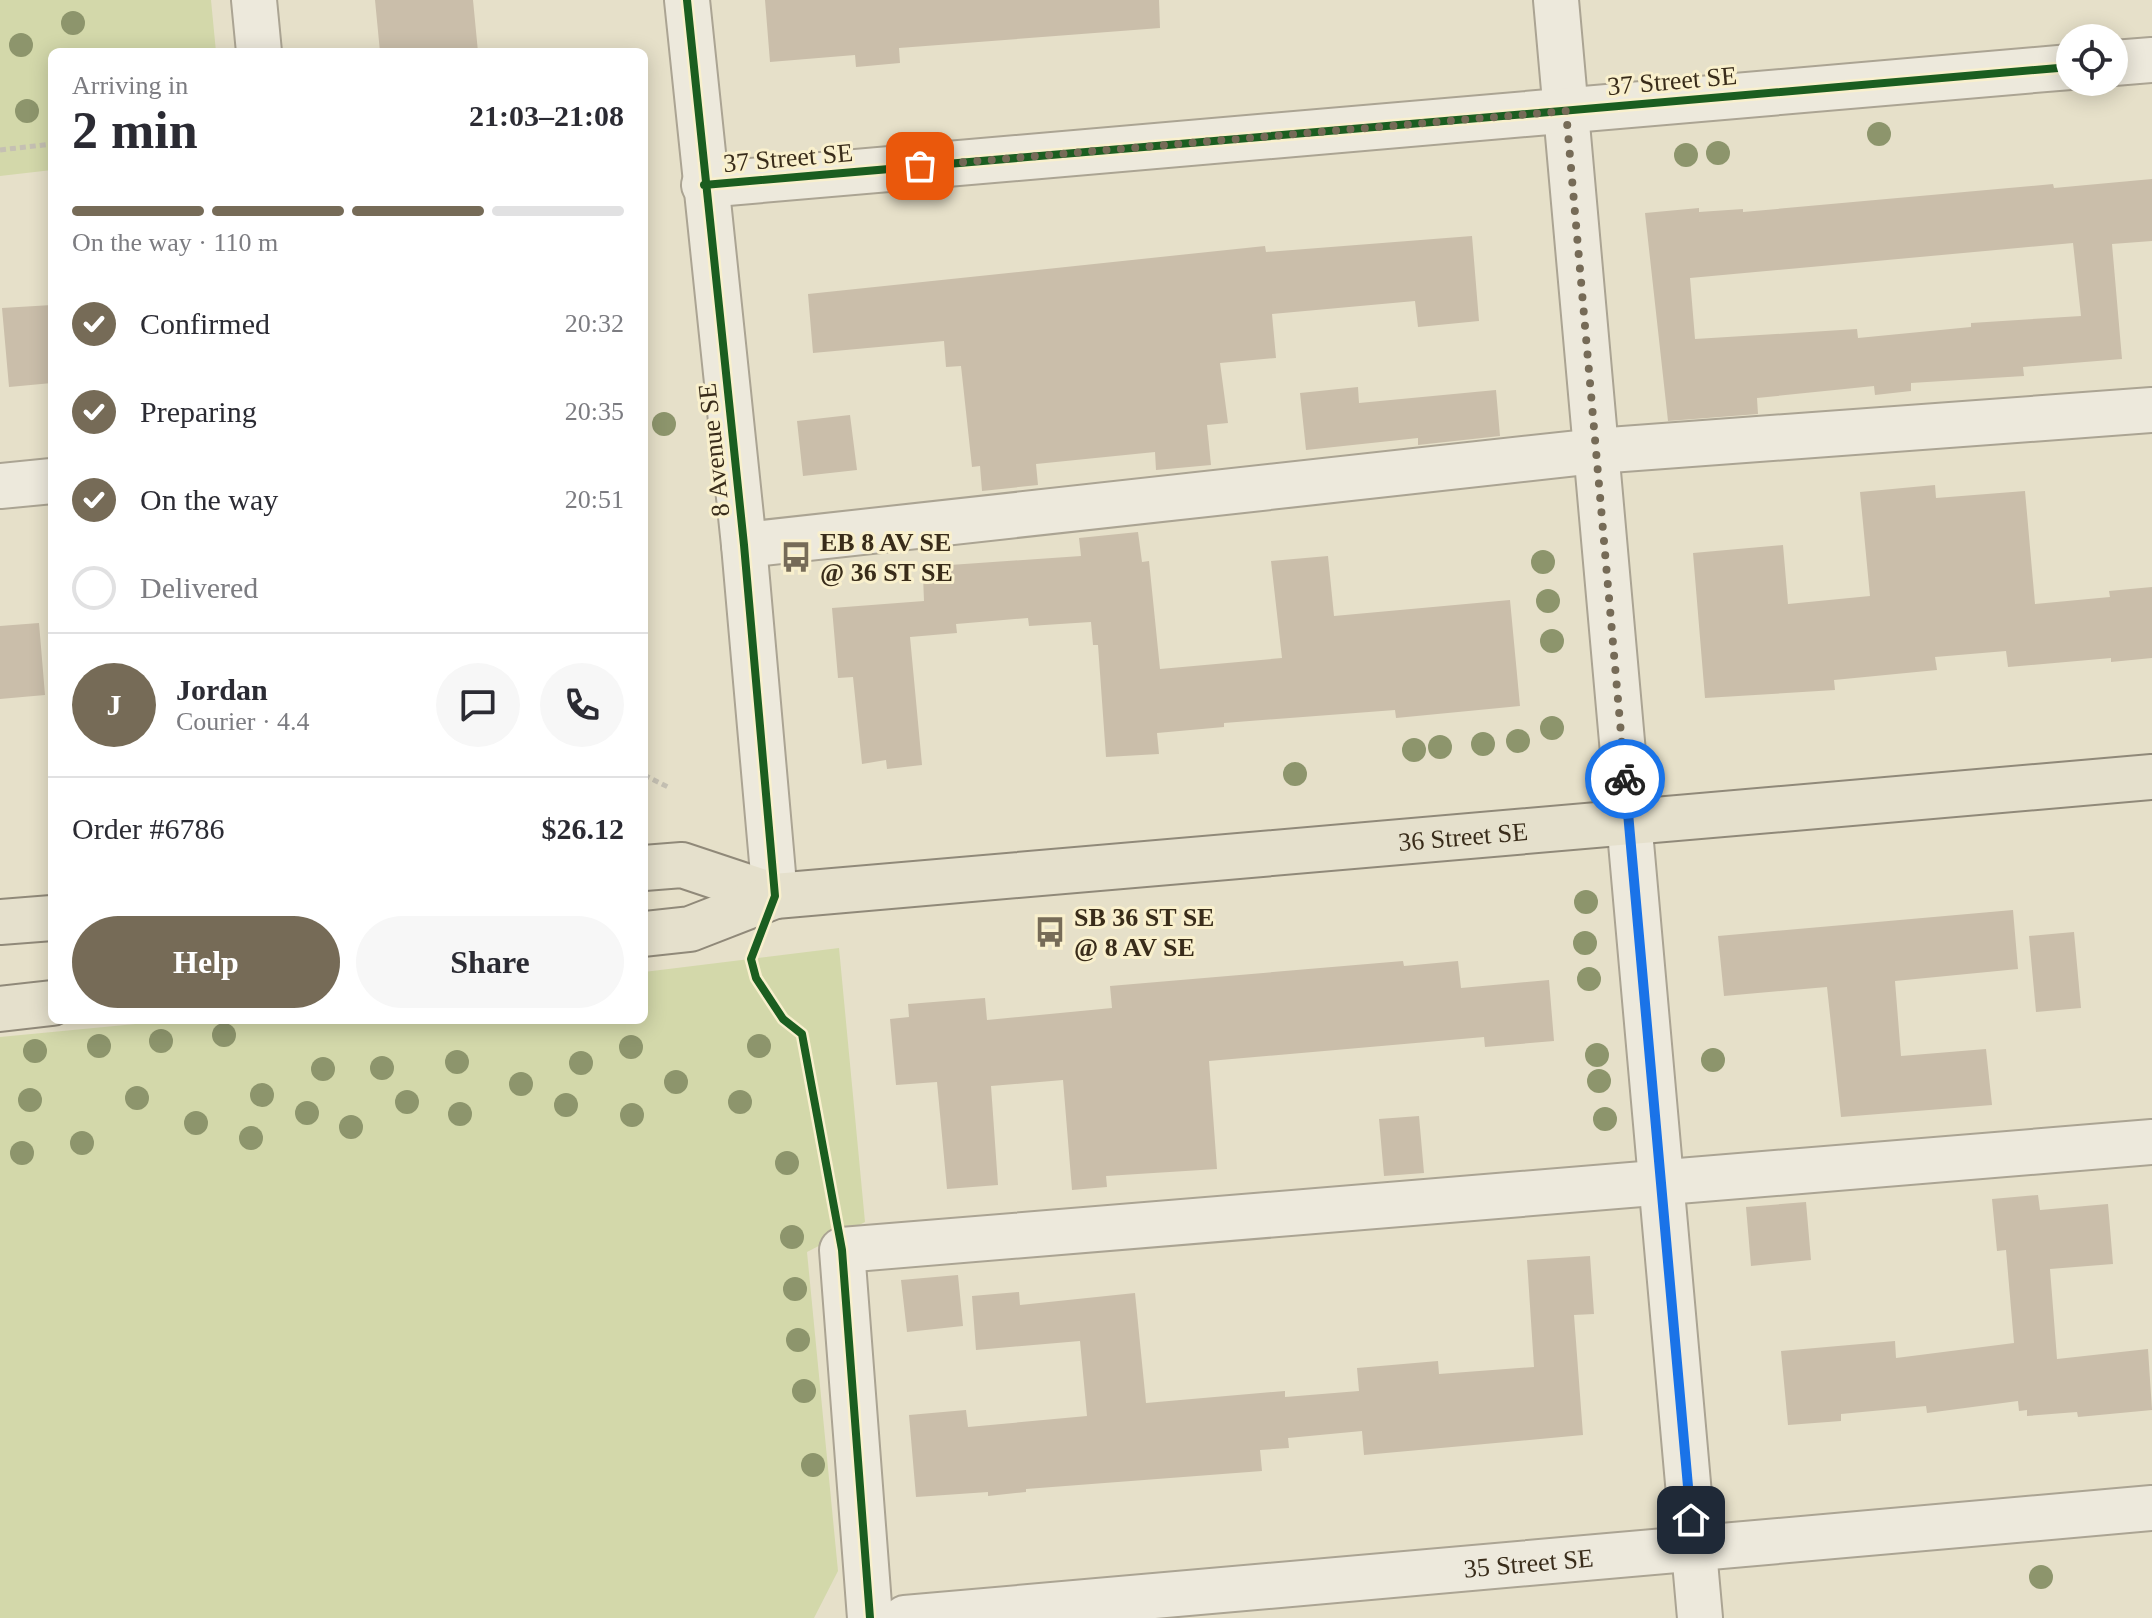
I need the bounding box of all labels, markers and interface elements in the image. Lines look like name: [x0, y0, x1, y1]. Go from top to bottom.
map controls: [2056, 24, 2128, 96]
button: locate: [2056, 24, 2128, 96]
street label: 37 Street SE: [1606, 61, 1738, 101]
text: Arriving in: [72, 71, 188, 100]
text: 21:03–21:08: [469, 99, 624, 132]
text: 2 min: [72, 102, 198, 159]
pin: [886, 132, 954, 200]
street label: 37 Street SE: [722, 138, 854, 178]
icon: bag: [898, 144, 942, 188]
text: On the way · 110 m: [72, 228, 278, 257]
icon: check: [72, 302, 116, 346]
text: Confirmed: [140, 307, 270, 340]
text: 20:32: [565, 309, 624, 338]
street label: 8 Avenue SE: [693, 382, 735, 518]
icon: check: [72, 390, 116, 434]
text: Preparing: [140, 395, 257, 428]
text: 20:35: [565, 397, 624, 426]
icon: check: [72, 478, 116, 522]
text: On the way: [140, 483, 278, 516]
text: 20:51: [565, 485, 624, 514]
place label: EB 8 AV SE @ 36 ST SE: [820, 528, 953, 587]
bus stop icon: EB 8 AV SE @ 36 ST SE: [779, 540, 813, 574]
text: Delivered: [140, 571, 258, 604]
button: chat: [436, 663, 520, 747]
button: phone: [540, 663, 624, 747]
text: Jordan: [176, 673, 268, 706]
text: J: [107, 688, 122, 721]
text: Courier · 4.4: [176, 707, 310, 736]
courier: [1585, 739, 1665, 819]
icon: bike: [1603, 757, 1647, 801]
text: Order #6786: [72, 812, 224, 845]
text: $26.12: [542, 812, 624, 845]
street label: 36 Street SE: [1397, 816, 1529, 857]
place label: SB 36 ST SE @ 8 AV SE: [1074, 903, 1214, 962]
bus stop icon: SB 36 ST SE @ 8 AV SE: [1033, 915, 1067, 949]
button: Help: [72, 916, 340, 1008]
button: Share: [356, 916, 624, 1008]
pin: [1657, 1486, 1725, 1554]
icon: home: [1669, 1498, 1713, 1542]
street label: 35 Street SE: [1463, 1543, 1595, 1583]

